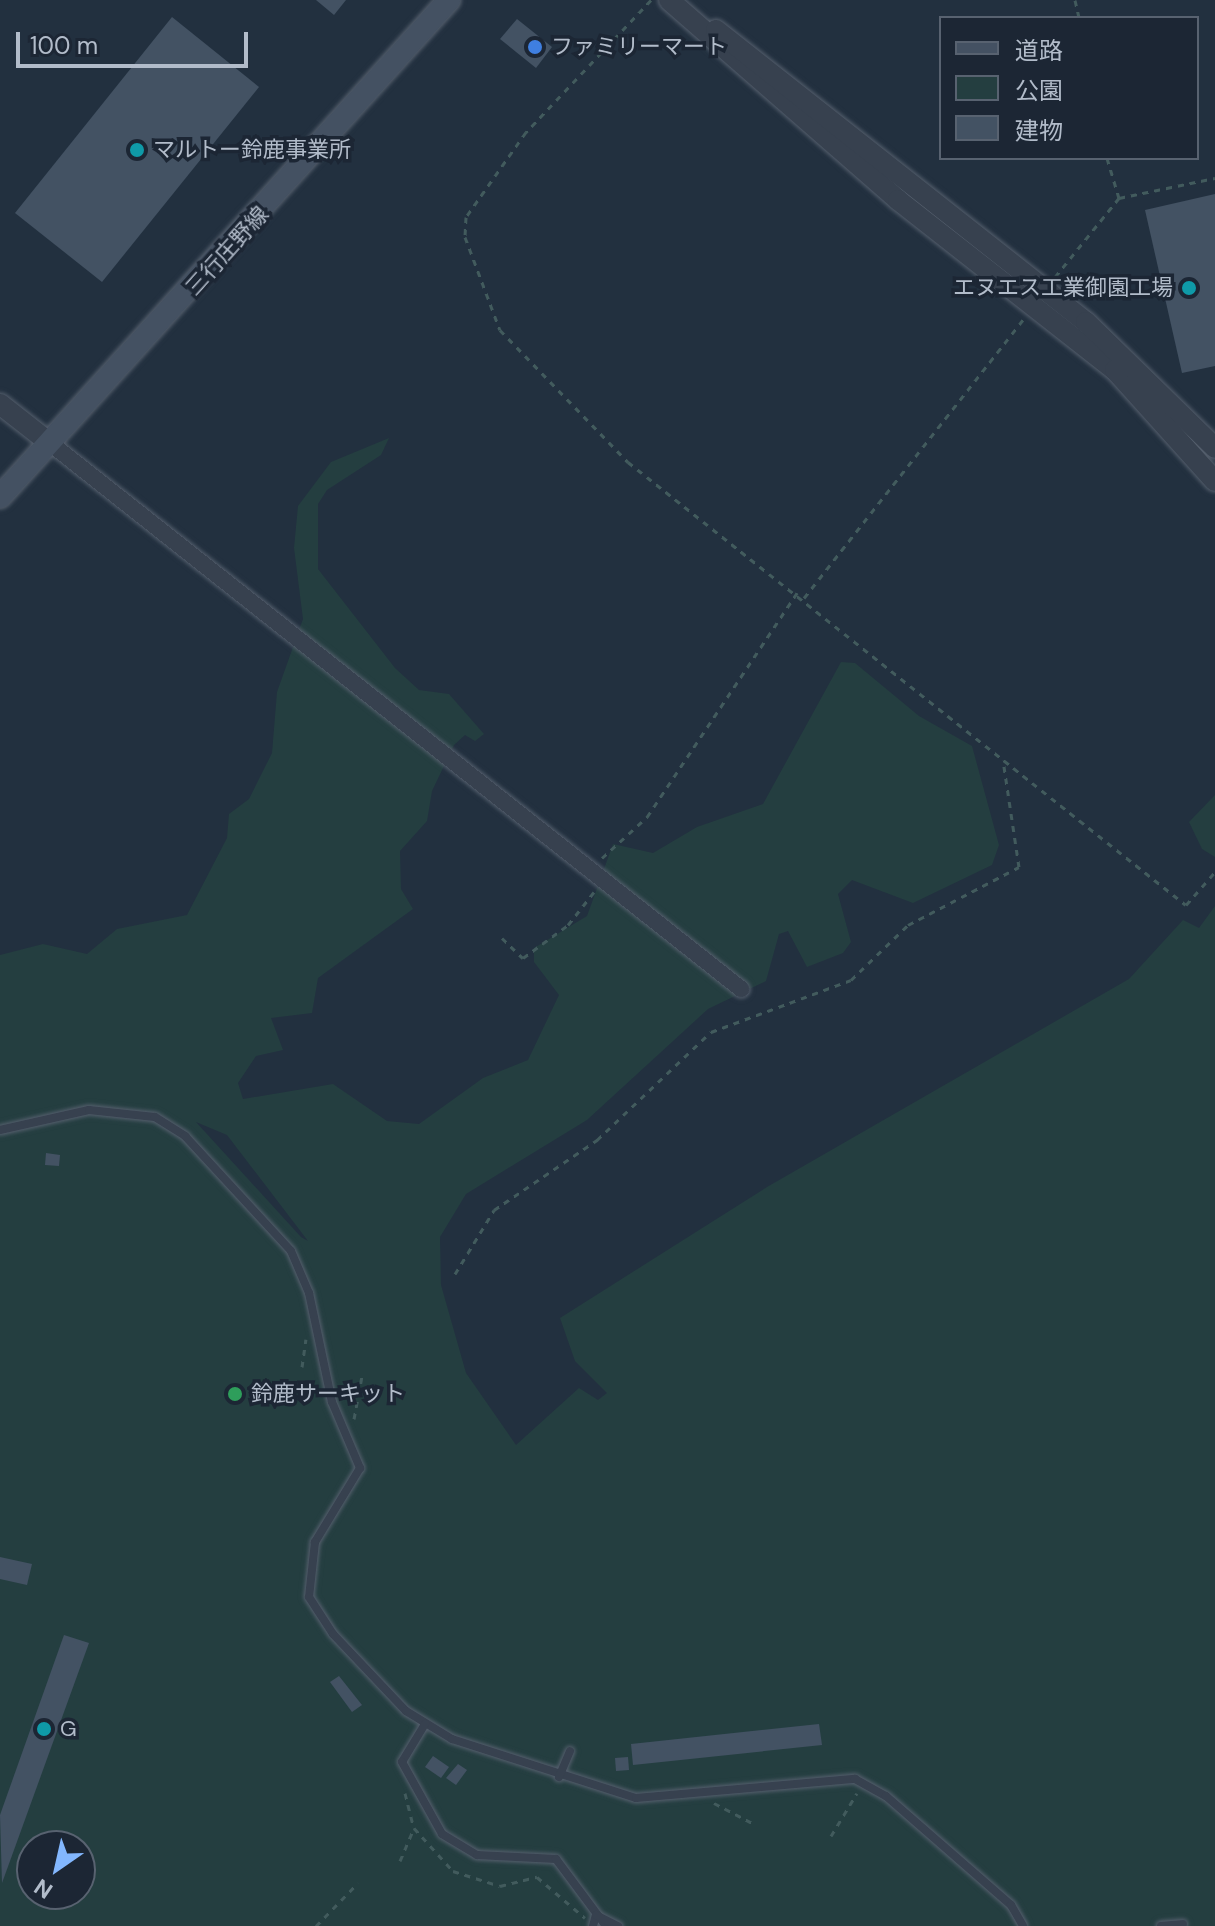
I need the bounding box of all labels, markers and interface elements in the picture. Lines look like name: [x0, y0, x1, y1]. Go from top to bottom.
scale bar: [20, 16, 252, 66]
legend: [939, 16, 1199, 160]
text: 100 m: [30, 30, 98, 61]
place label: ファミリーマート: [551, 34, 727, 60]
text: 道路: [1015, 35, 1063, 66]
marker: ファミリーマート: [526, 38, 544, 56]
text: 公園: [1015, 75, 1063, 106]
text: 建物: [1015, 115, 1063, 146]
place label: マルトー鈴鹿事業所: [153, 137, 351, 163]
marker: マルトー鈴鹿事業所: [128, 141, 146, 159]
street label: 三行庄野線: [180, 201, 274, 301]
place label: エヌエス工業御園工場: [953, 275, 1173, 301]
marker: エヌエス工業御園工場: [1180, 279, 1198, 297]
place label: 鈴鹿サーキット: [251, 1381, 405, 1407]
marker: 鈴鹿サーキット: [226, 1385, 244, 1403]
place label: G: [60, 1716, 77, 1742]
marker: G: [35, 1720, 53, 1738]
north arrow: [16, 1830, 96, 1910]
text: N: [29, 1872, 58, 1905]

